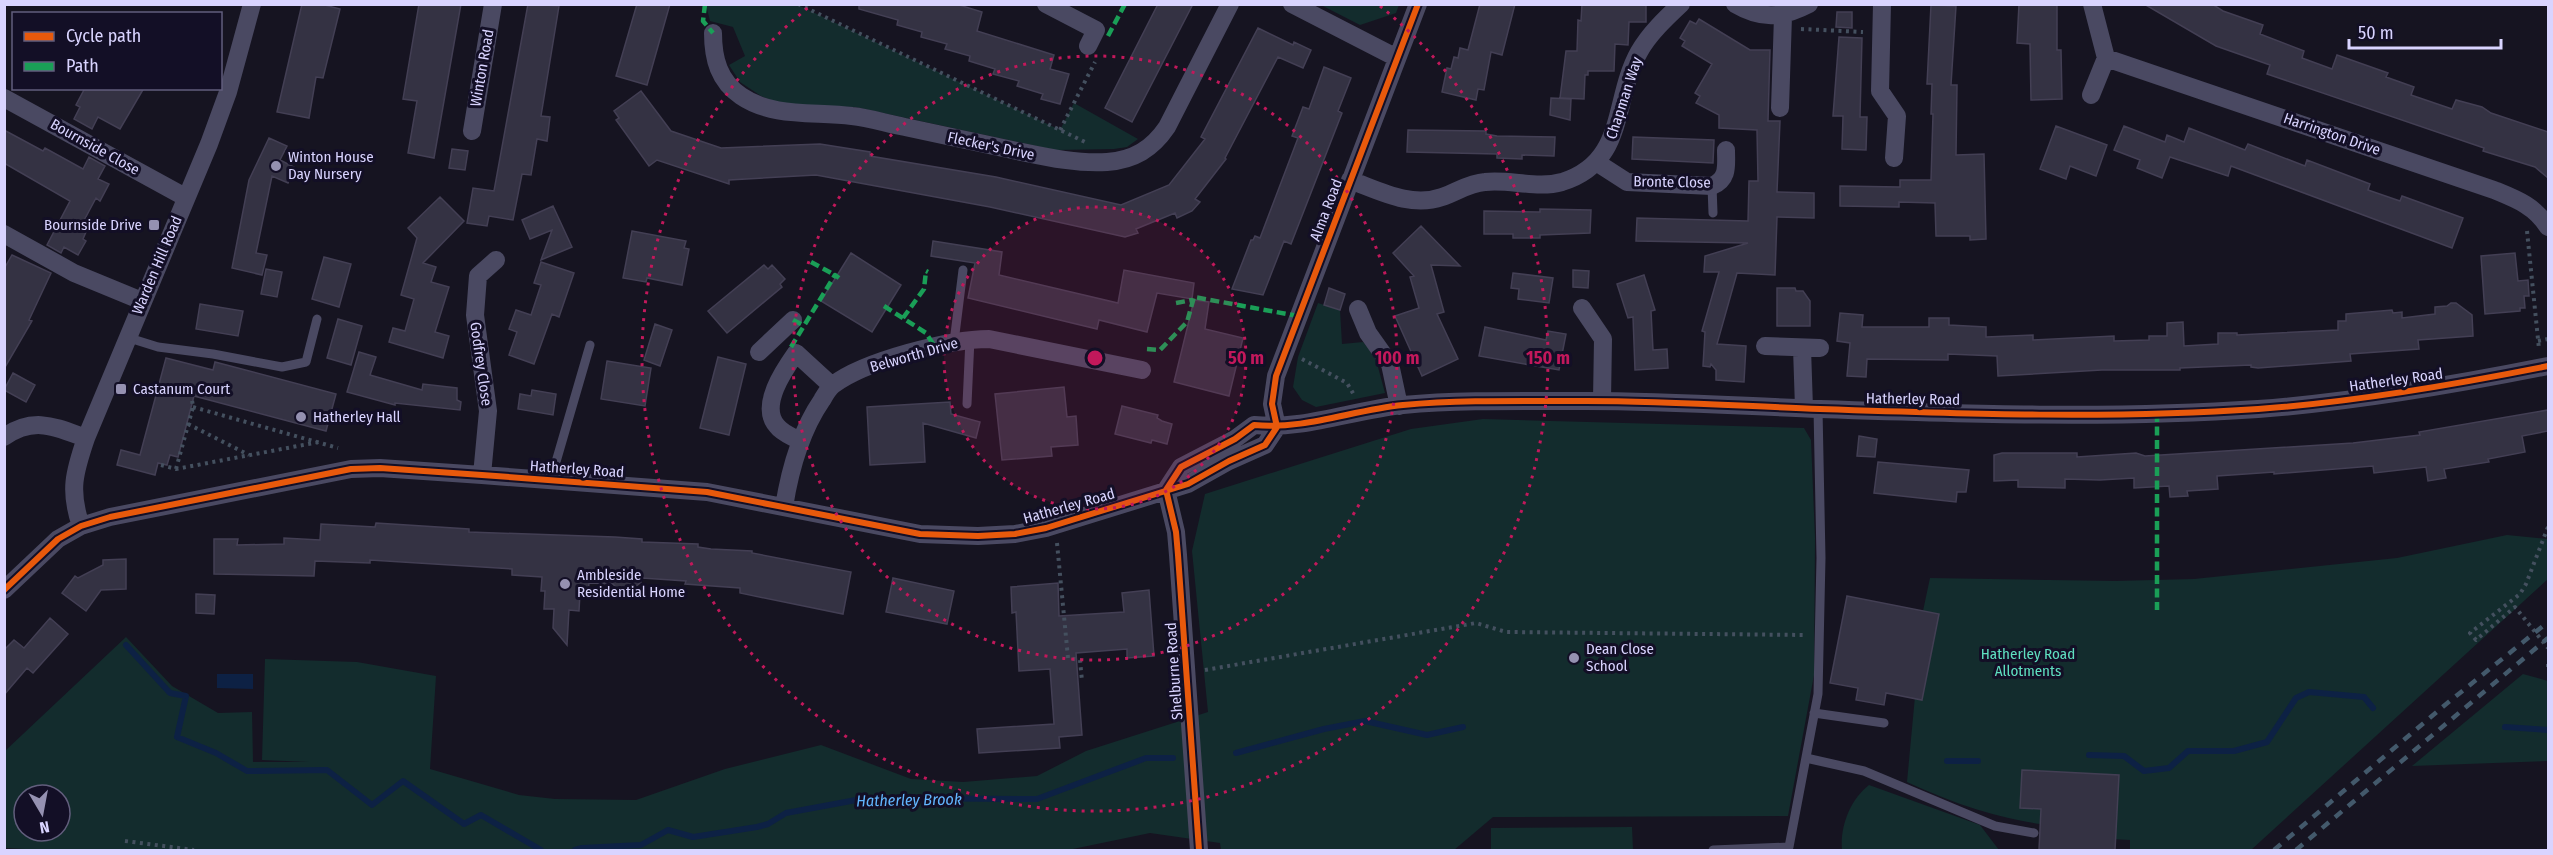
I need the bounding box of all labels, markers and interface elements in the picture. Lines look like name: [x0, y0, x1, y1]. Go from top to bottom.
legend: [12, 12, 222, 90]
scale bar: [2349, 12, 2500, 50]
text: 50 m: [2358, 22, 2394, 44]
text: Cycle path: [66, 25, 141, 47]
street label: Winton Road: [466, 28, 498, 108]
street label: Chapman Way: [1602, 54, 1646, 141]
text: Path: [66, 55, 99, 77]
street label: Harrington Drive: [2281, 109, 2383, 159]
street label: Bournside Close: [47, 115, 143, 179]
street label: Flecker's Drive: [946, 128, 1036, 164]
place label: Winton House Day Nursery: [288, 148, 374, 183]
marker: Winton House Day Nursery: [269, 159, 283, 173]
street label: Bronte Close: [1633, 172, 1711, 192]
street label: Alma Road: [1306, 176, 1346, 244]
street label: Warden Hill Road: [128, 213, 186, 317]
place label: Bournside Drive: [44, 216, 142, 234]
marker: Bournside Drive: [147, 218, 161, 232]
street label: Godfrey Close: [466, 321, 496, 407]
street label: Belworth Drive: [868, 334, 960, 376]
text: 50 m: [1228, 347, 1264, 369]
text: 100 m: [1375, 347, 1419, 369]
text: 150 m: [1526, 347, 1570, 369]
centre of rings: [1085, 348, 1105, 368]
street label: Hatherley Road: [2348, 365, 2444, 395]
place label: Castanum Court: [133, 380, 230, 398]
marker: Castanum Court: [114, 382, 128, 396]
street label: Hatherley Road: [1866, 389, 1960, 409]
place label: Hatherley Hall: [313, 408, 401, 426]
marker: Hatherley Hall: [294, 410, 308, 424]
street label: Hatherley Road: [529, 457, 625, 481]
street label: Hatherley Road: [1021, 484, 1117, 528]
place label: Ambleside Residential Home: [577, 566, 685, 601]
marker: Ambleside Residential Home: [558, 577, 572, 591]
street label: Shelburne Road: [1162, 622, 1186, 720]
place label: Dean Close School: [1586, 640, 1654, 675]
park label: Hatherley Road Allotments: [1981, 645, 2075, 680]
marker: Dean Close School: [1567, 651, 1581, 665]
north arrow: [12, 783, 72, 843]
water label: Hatherley Brook: [856, 790, 962, 810]
text: N: [38, 817, 51, 837]

